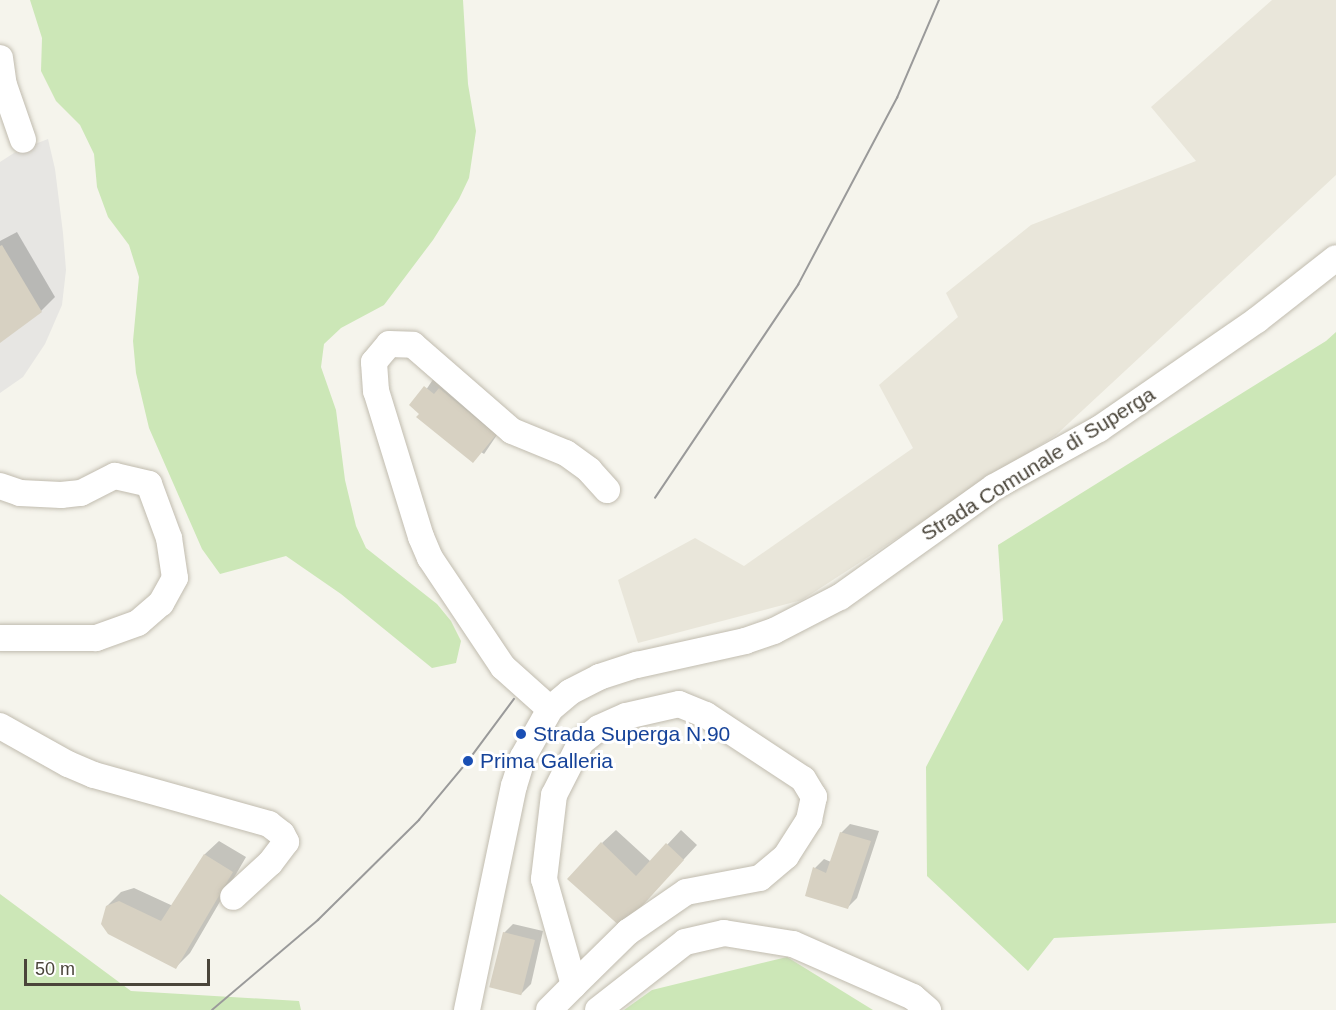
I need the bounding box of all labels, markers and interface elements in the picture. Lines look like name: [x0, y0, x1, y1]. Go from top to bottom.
street label: Strada Comunale di Superga: [916, 382, 1160, 546]
place label: Strada Superga N.90: [533, 721, 730, 747]
marker: Strada Superga N.90: [514, 727, 528, 741]
place label: Prima Galleria: [480, 748, 613, 774]
marker: Prima Galleria: [461, 754, 475, 768]
scale bar: [27, 947, 213, 985]
text: 50 m: [35, 959, 75, 979]

